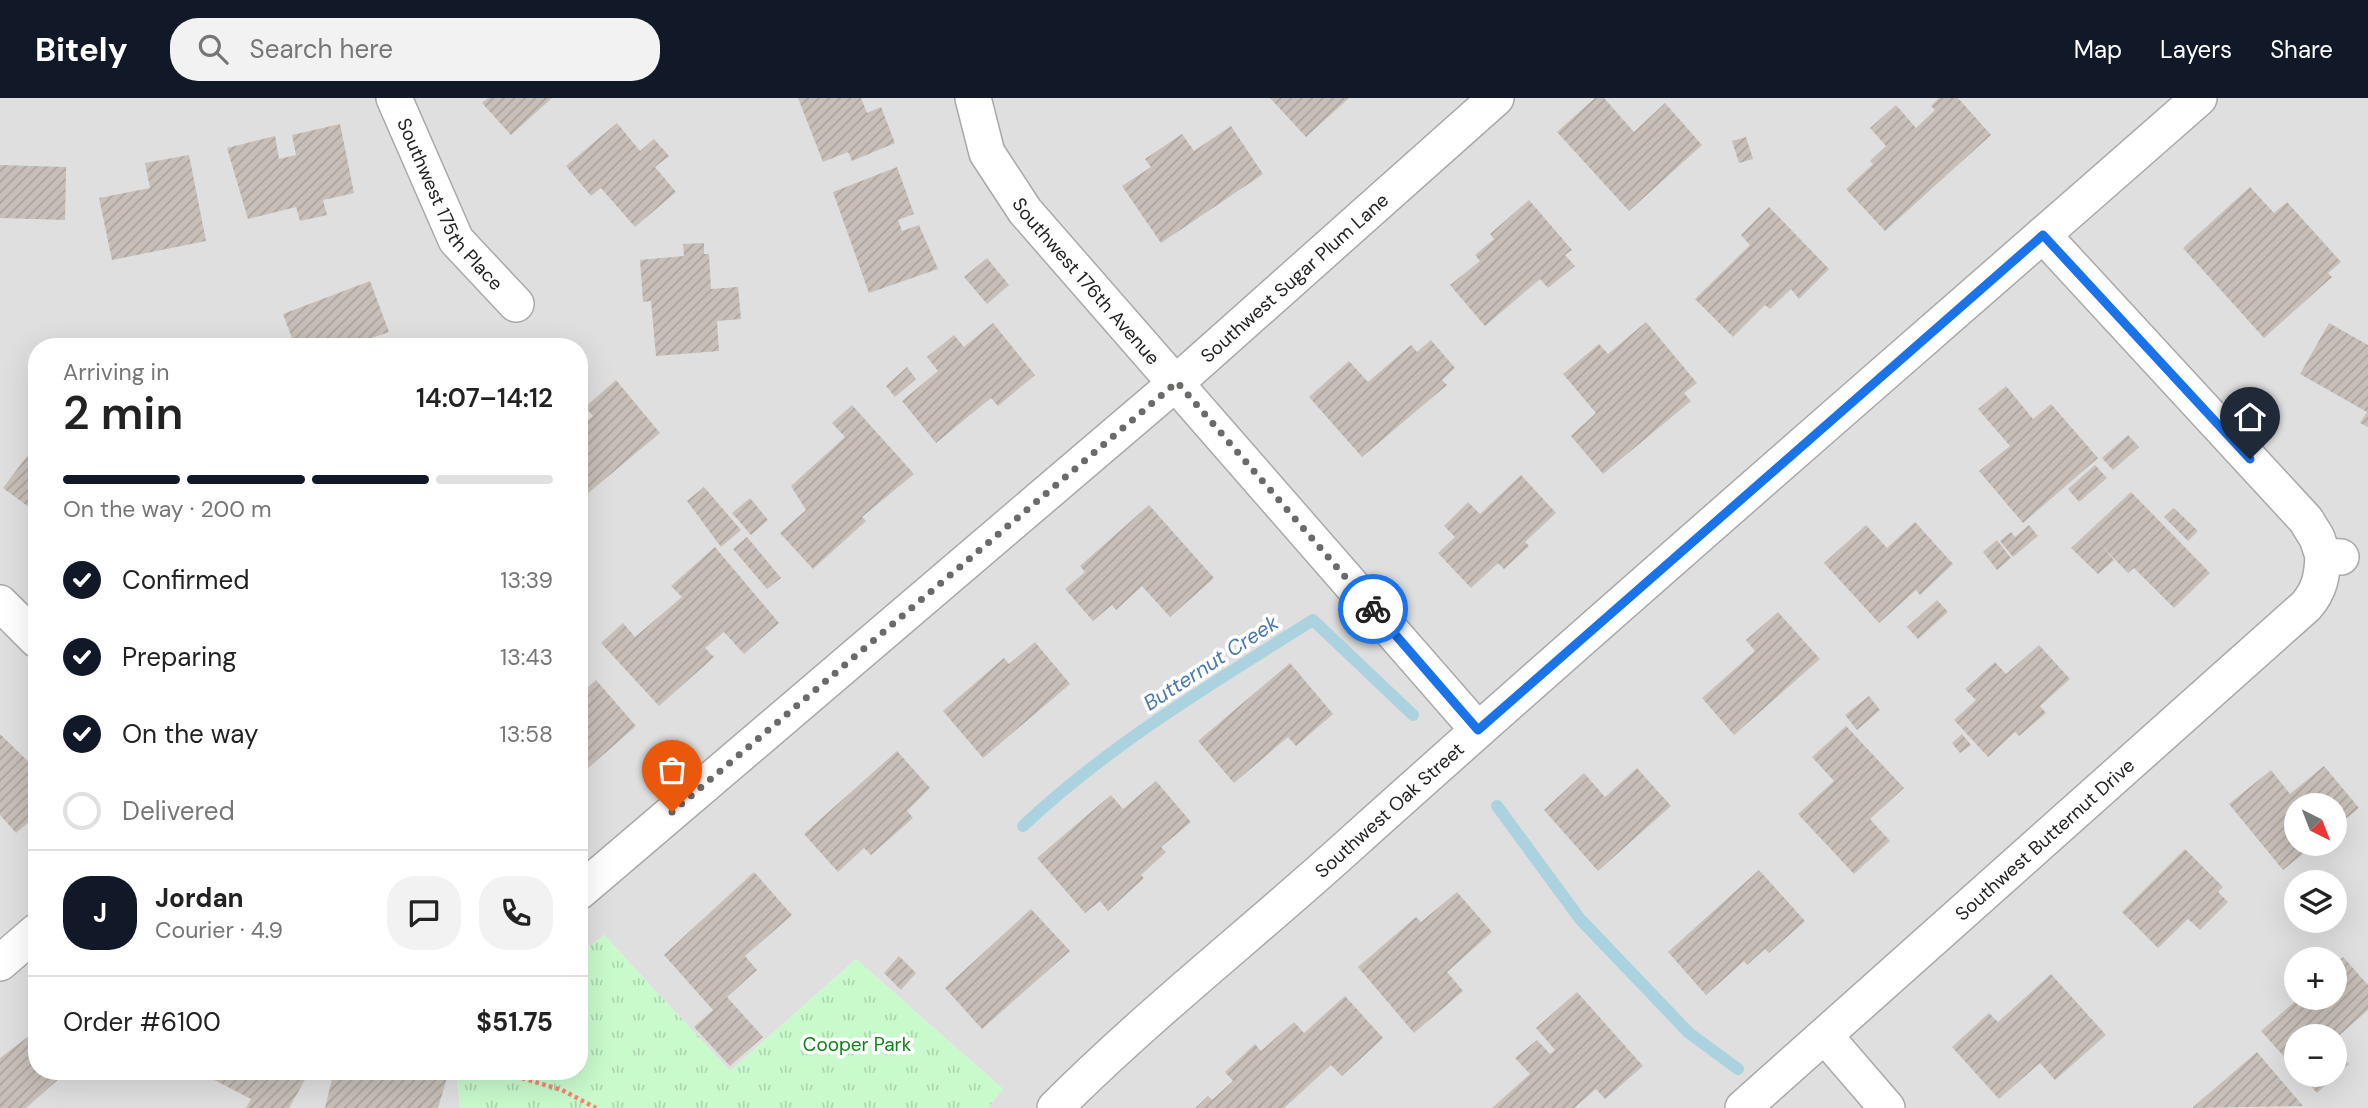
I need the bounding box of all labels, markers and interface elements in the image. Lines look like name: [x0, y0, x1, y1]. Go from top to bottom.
search box: [170, 18, 660, 81]
text: Bitely: [35, 28, 128, 71]
icon: search: [194, 30, 232, 68]
text: Search here: [250, 32, 393, 66]
text: Map: [2074, 34, 2122, 65]
text: Layers: [2160, 34, 2232, 65]
text: Share: [2270, 34, 2333, 65]
street label: Southwest 175th Place: [392, 114, 509, 295]
street label: Southwest Sugar Plum Lane: [1195, 187, 1394, 368]
street label: Southwest 176th Avenue: [1007, 192, 1166, 370]
text: Arriving in: [63, 357, 169, 387]
text: 14:07–14:12: [416, 381, 553, 415]
text: 2 min: [63, 383, 183, 443]
pin: [2220, 387, 2280, 459]
icon: home: [2231, 398, 2269, 436]
text: On the way · 200 m: [63, 494, 272, 524]
icon: check: [63, 561, 101, 599]
text: Confirmed: [122, 563, 249, 597]
text: 13:39: [500, 565, 553, 595]
courier: [1338, 574, 1408, 644]
icon: bike: [1354, 590, 1392, 628]
water label: Butternut Creek: [1138, 609, 1284, 717]
icon: check: [63, 638, 101, 676]
text: Preparing: [122, 640, 237, 674]
text: 13:43: [500, 642, 553, 672]
icon: check: [63, 715, 101, 753]
text: On the way: [122, 717, 258, 751]
text: 13:58: [500, 719, 553, 749]
street label: Southwest Oak Street: [1309, 736, 1469, 883]
pin: [642, 740, 702, 812]
icon: bag: [653, 751, 691, 789]
street label: Southwest Butternut Drive: [1950, 752, 2140, 926]
north arrow: [2284, 793, 2347, 856]
map controls: [2284, 793, 2347, 1087]
text: Delivered: [122, 794, 235, 828]
button: layers: [2284, 870, 2347, 933]
button: chat: [387, 876, 461, 950]
button: phone: [479, 876, 553, 950]
text: Jordan: [155, 881, 244, 915]
text: J: [93, 896, 107, 930]
text: Courier · 4.9: [155, 915, 283, 945]
button: +: [2284, 947, 2347, 1010]
text: Order #6100: [63, 1005, 221, 1039]
text: $51.75: [476, 1005, 553, 1039]
button: −: [2284, 1024, 2347, 1087]
park label: Cooper Park: [803, 1032, 912, 1057]

